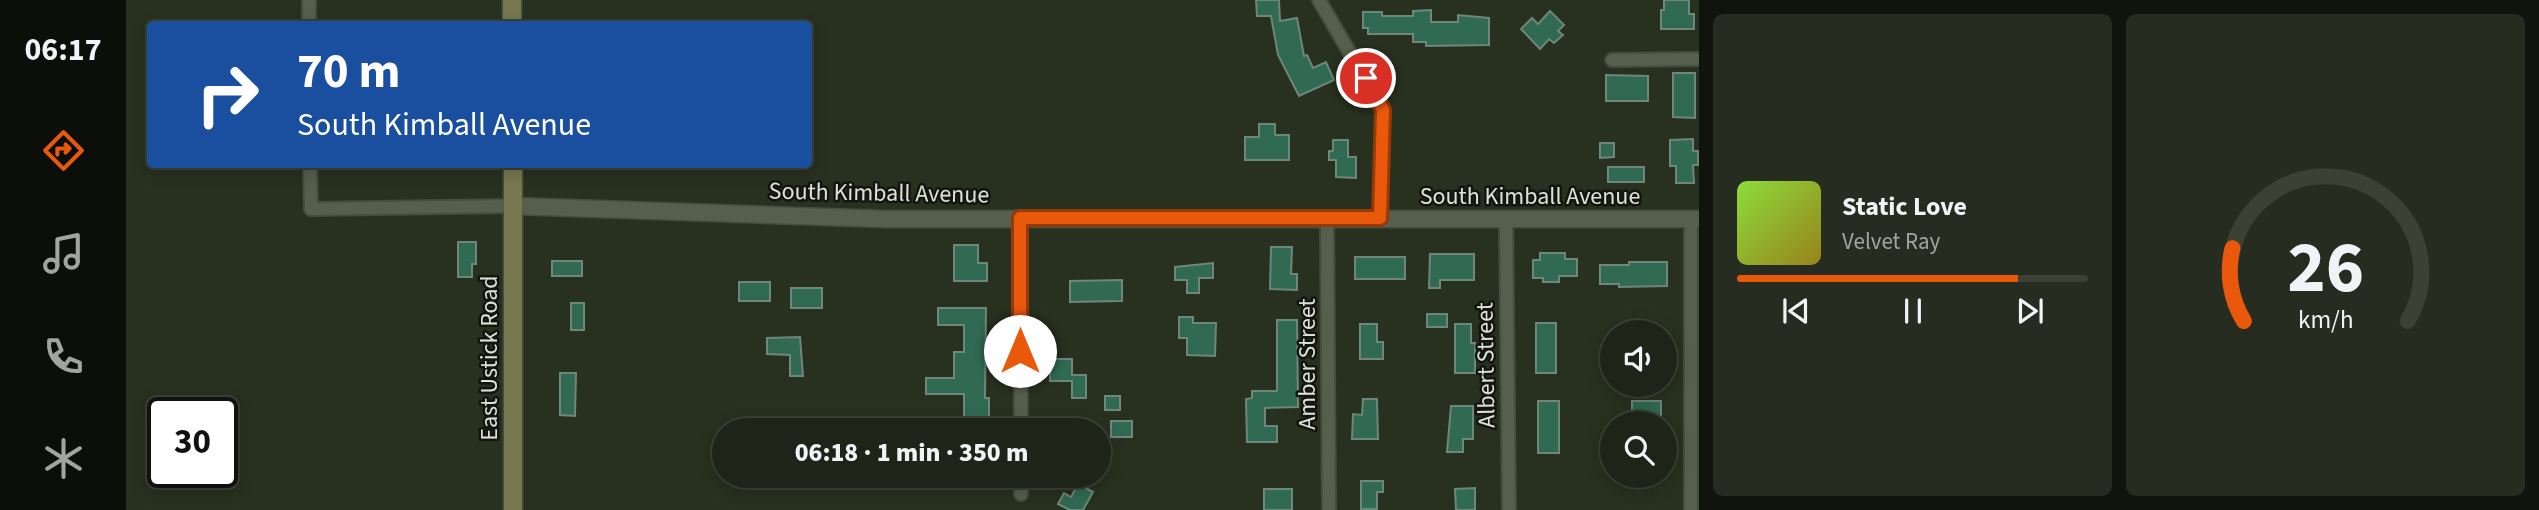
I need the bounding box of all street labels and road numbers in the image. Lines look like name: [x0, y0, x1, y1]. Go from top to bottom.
street label: South Kimball Avenue: [768, 174, 990, 212]
street label: South Kimball Avenue: [1420, 179, 1640, 214]
street label: East Ustick Road: [472, 275, 507, 441]
street label: Amber Street: [1290, 298, 1325, 430]
street label: Albert Street: [1467, 302, 1505, 428]

